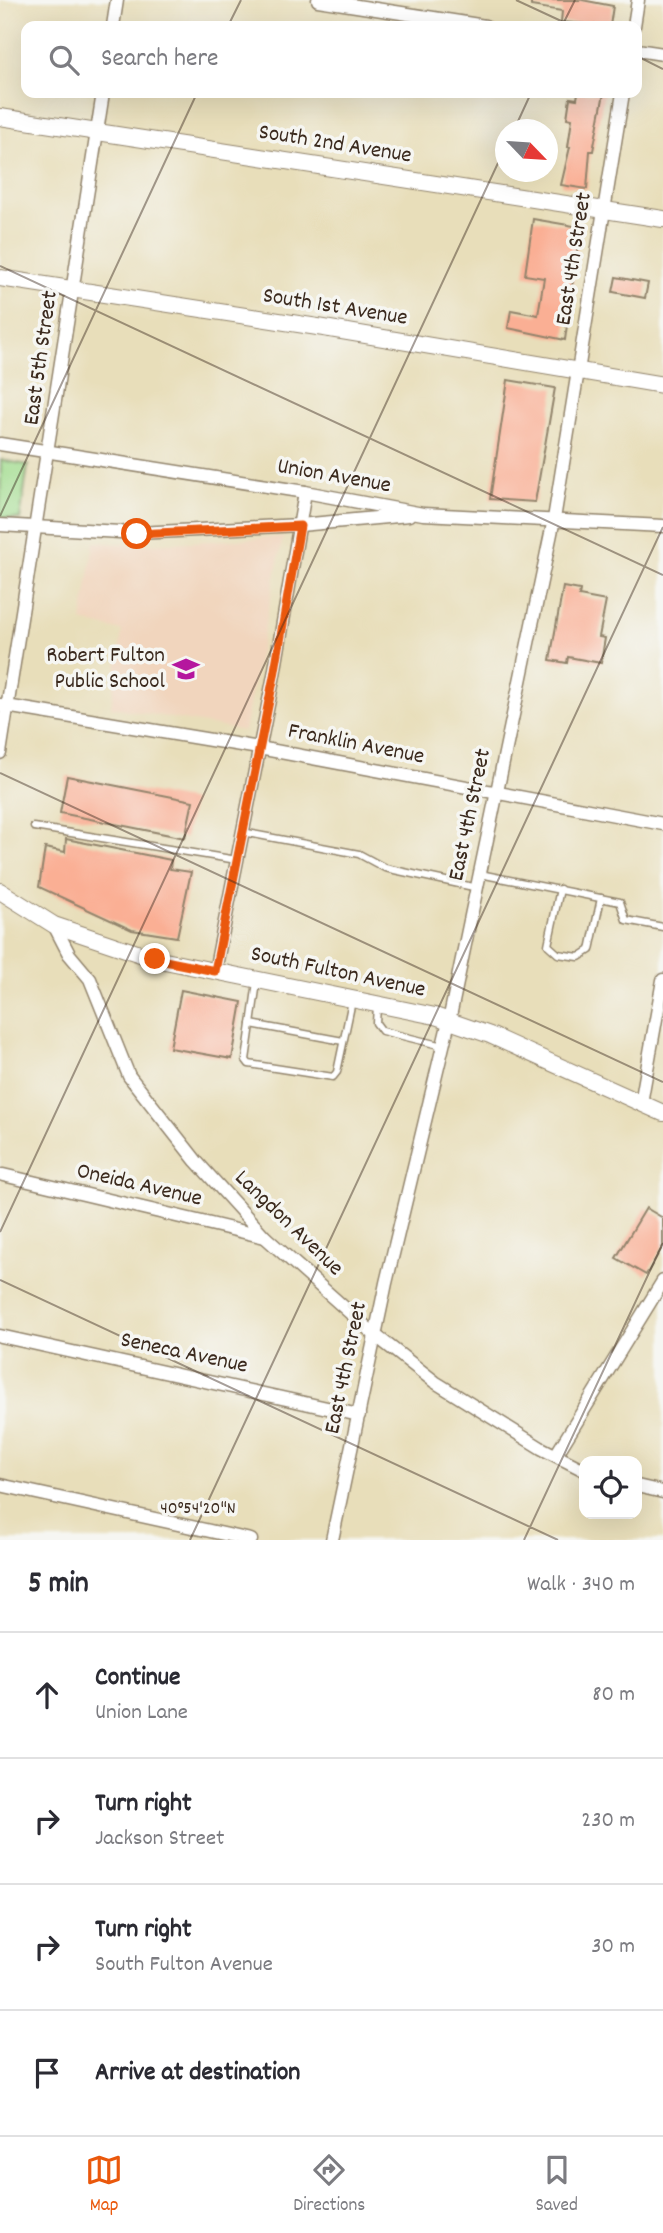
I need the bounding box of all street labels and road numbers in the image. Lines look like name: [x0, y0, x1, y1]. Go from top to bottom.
street label: South 2nd Avenue: [256, 117, 414, 173]
street label: East 4th Street: [548, 190, 602, 328]
street label: South 1st Avenue: [260, 280, 410, 336]
street label: East 5th Street: [16, 289, 68, 427]
street label: Union Avenue: [275, 451, 393, 503]
street label: Franklin Avenue: [285, 716, 427, 774]
street label: East 4th Street: [441, 746, 501, 884]
street label: South Fulton Avenue: [248, 938, 428, 1008]
street label: Oneida Avenue: [73, 1156, 205, 1216]
street label: Langdon Avenue: [226, 1163, 350, 1285]
street label: East 4th Street: [317, 1299, 377, 1437]
street label: Seneca Avenue: [117, 1324, 251, 1384]

